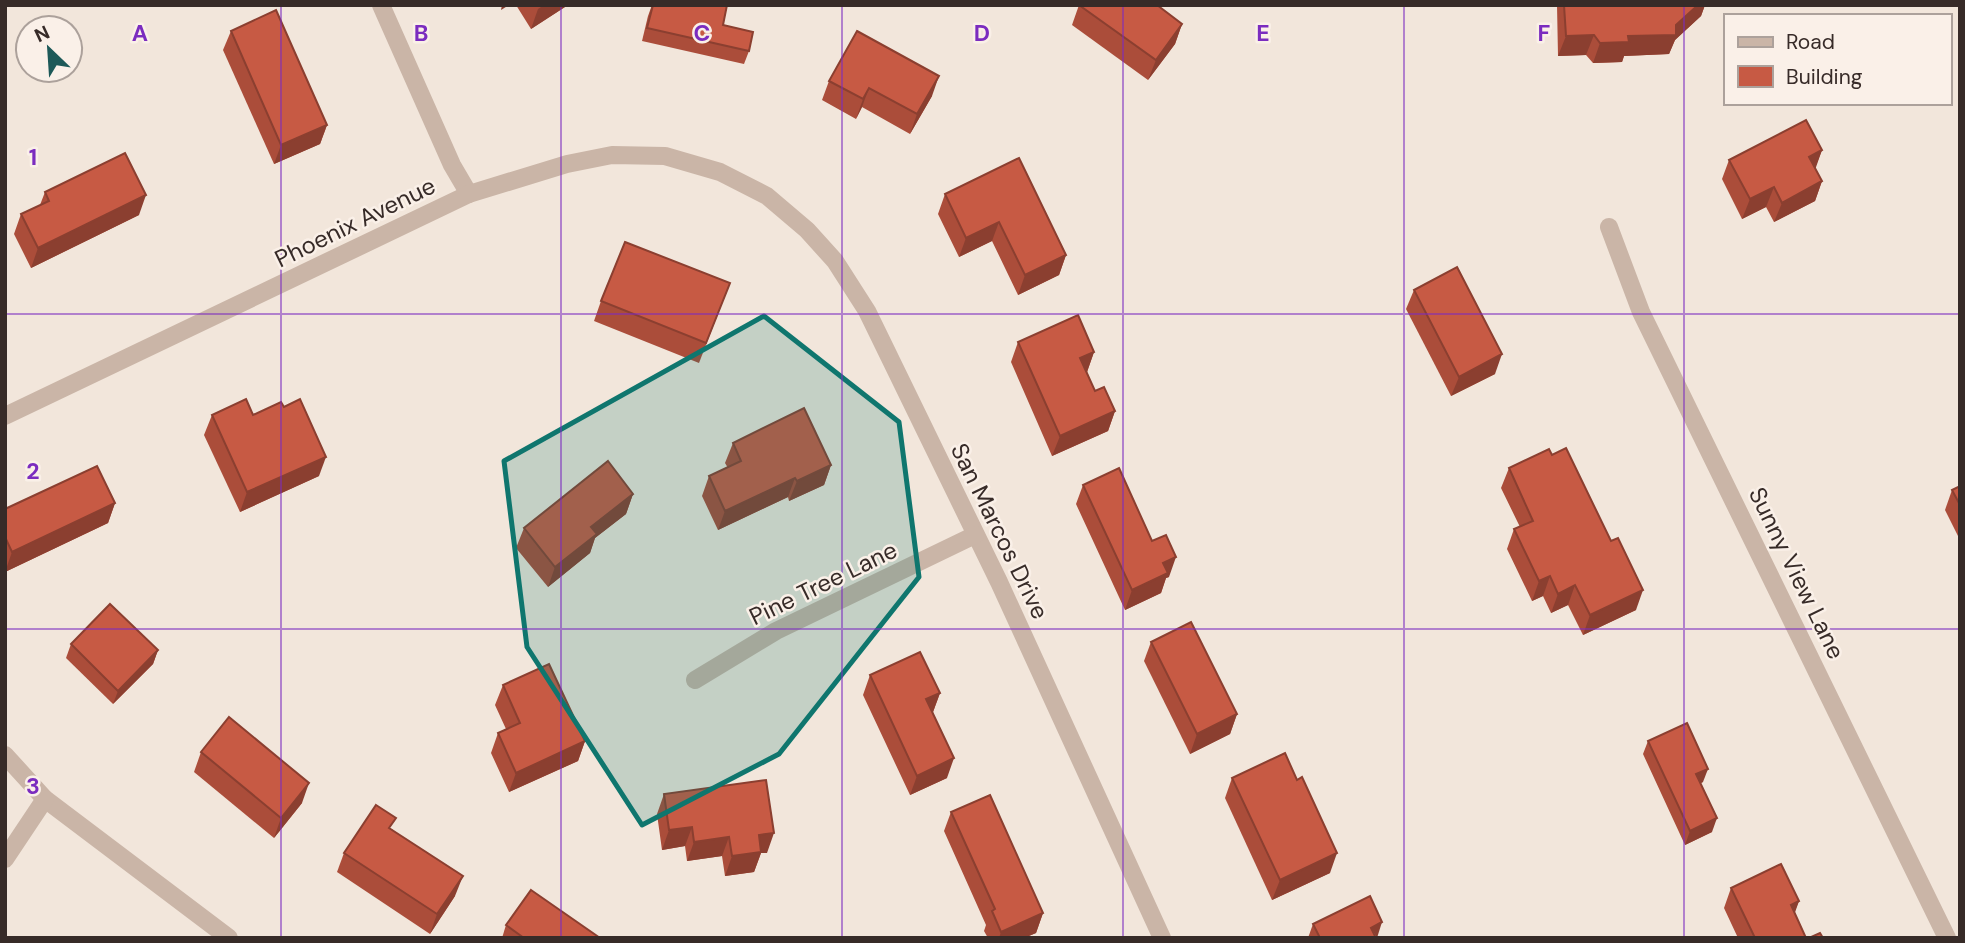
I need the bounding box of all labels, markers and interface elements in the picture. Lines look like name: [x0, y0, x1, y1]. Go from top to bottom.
north arrow: [14, 14, 84, 84]
legend: [1724, 14, 1951, 105]
text: A: [132, 18, 148, 48]
text: B: [414, 18, 428, 48]
text: C: [694, 18, 710, 48]
text: D: [974, 18, 990, 48]
text: E: [1256, 18, 1270, 48]
text: F: [1538, 18, 1551, 48]
text: N: [30, 20, 54, 48]
text: Road: [1786, 28, 1835, 56]
text: Building: [1786, 63, 1863, 91]
text: 1: [29, 142, 37, 172]
street label: Phoenix Avenue: [270, 170, 440, 274]
street label: San Marcos Drive: [944, 438, 1056, 624]
text: 2: [26, 456, 40, 486]
street label: Sunny View Lane: [1742, 482, 1852, 664]
street label: Pine Tree Lane: [744, 534, 902, 632]
text: 3: [26, 771, 40, 801]

